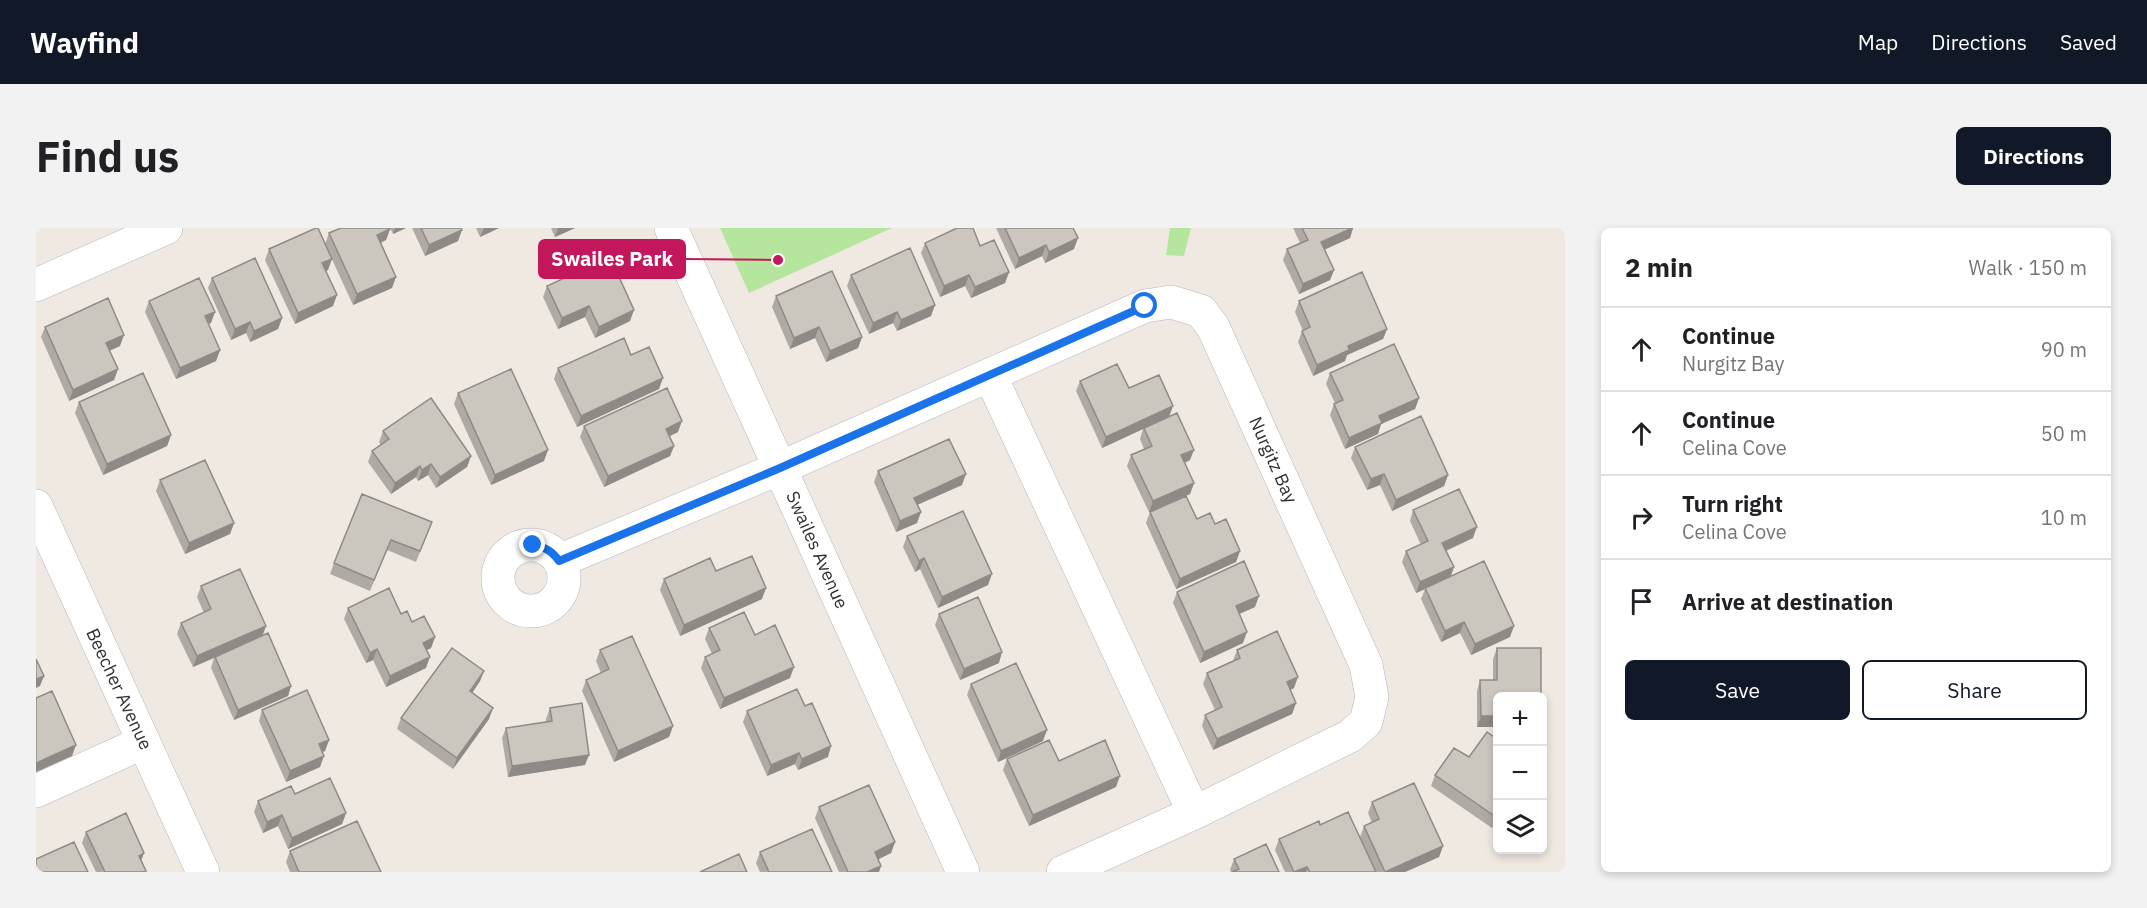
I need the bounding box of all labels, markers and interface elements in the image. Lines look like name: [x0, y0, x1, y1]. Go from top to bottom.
text: Wayfind: [30, 24, 139, 61]
text: Map: [1858, 28, 1898, 56]
text: Directions: [1931, 28, 2027, 56]
text: Saved: [2060, 28, 2117, 56]
button: Directions: [1956, 127, 2111, 185]
text: Find us: [36, 129, 179, 184]
callout: Swailes Park: [539, 240, 685, 278]
text: Swailes Park: [551, 245, 673, 272]
text: 2 min: [1625, 250, 1693, 284]
text: Walk · 150 m: [1969, 254, 2087, 281]
route start: [1131, 292, 1157, 318]
text: Continue: [1682, 321, 1775, 350]
icon: ahead: [1625, 333, 1658, 366]
text: 90 m: [2041, 336, 2087, 363]
text: Nurgitz Bay: [1682, 350, 1785, 377]
text: Continue: [1682, 405, 1775, 434]
street label: Nurgitz Bay: [1244, 413, 1303, 507]
icon: ahead: [1625, 417, 1658, 450]
text: 50 m: [2041, 420, 2087, 447]
text: Celina Cove: [1682, 434, 1787, 461]
street label: Swailes Avenue: [781, 488, 854, 612]
text: Turn right: [1682, 489, 1783, 518]
icon: right: [1625, 501, 1658, 534]
text: 10 m: [2041, 504, 2087, 531]
text: Celina Cove: [1682, 518, 1787, 545]
route end: [519, 531, 545, 557]
icon: arrive: [1625, 585, 1658, 618]
text: Arrive at destination: [1682, 587, 1893, 616]
street label: Beecher Avenue: [81, 624, 158, 753]
button: Save: [1625, 660, 1850, 720]
button: Share: [1862, 660, 2087, 720]
map controls: [1493, 692, 1547, 854]
button: +: [1493, 692, 1547, 746]
button: −: [1493, 746, 1547, 800]
button: layers: [1493, 800, 1547, 854]

